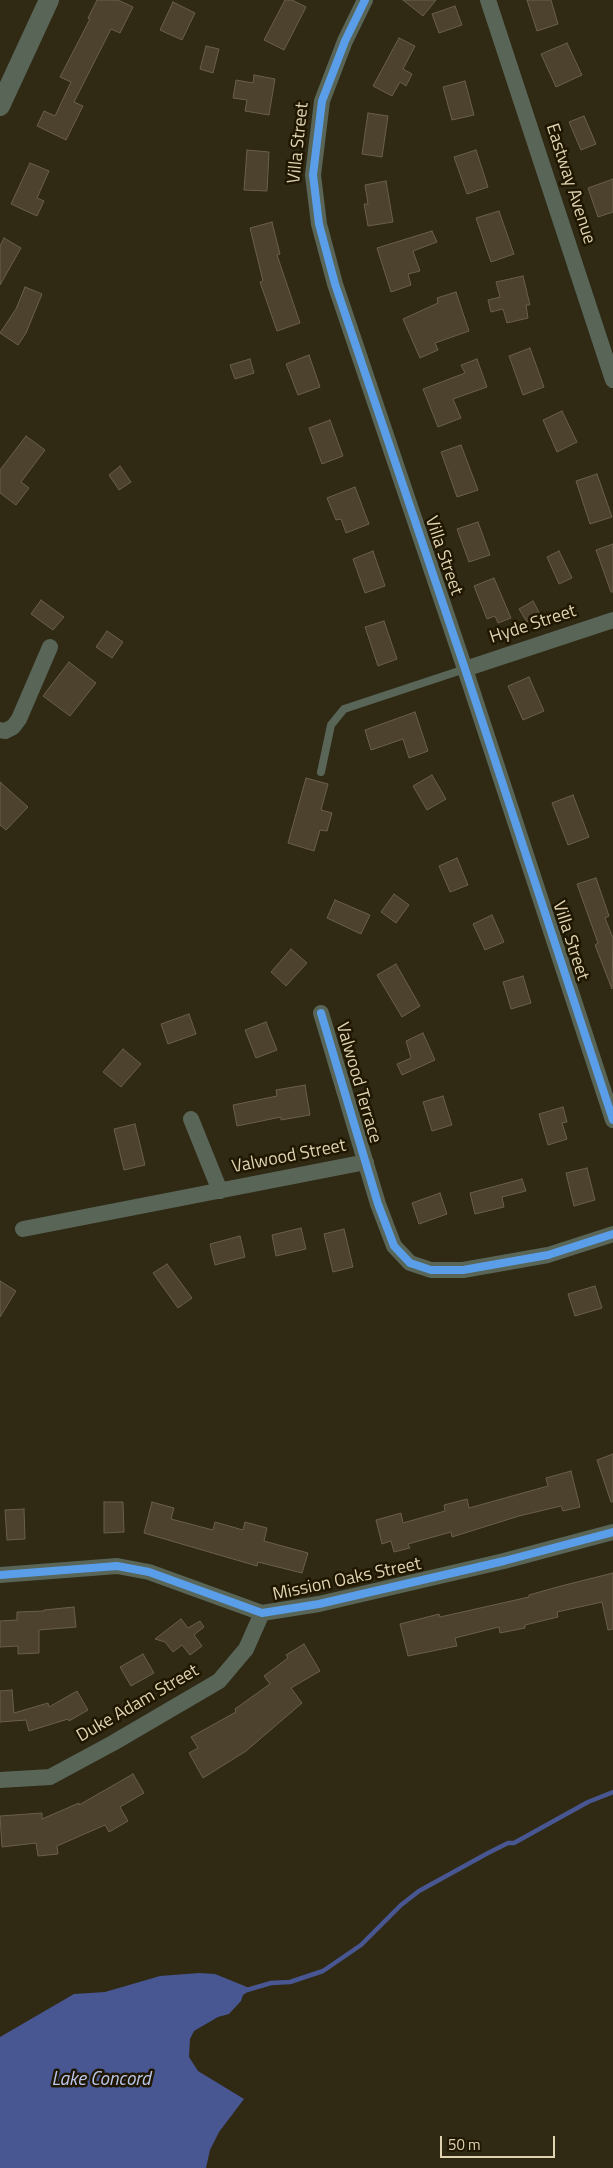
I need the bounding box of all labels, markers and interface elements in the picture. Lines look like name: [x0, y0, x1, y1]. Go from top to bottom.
street label: Villa Street: [284, 101, 314, 185]
street label: Eastway Avenue: [540, 121, 600, 247]
street label: Villa Street: [419, 514, 467, 598]
street label: Hyde Street: [487, 601, 579, 649]
street label: Villa Street: [547, 899, 593, 983]
street label: Valwood Terrace: [330, 1020, 386, 1146]
street label: Valwood Street: [230, 1135, 348, 1179]
street label: Mission Oaks Street: [271, 1554, 423, 1606]
street label: Duke Adam Street: [73, 1660, 203, 1748]
water label: Lake Concord: [51, 2069, 151, 2091]
scale bar: [443, 2126, 558, 2158]
text: 50 m: [448, 2133, 481, 2156]

